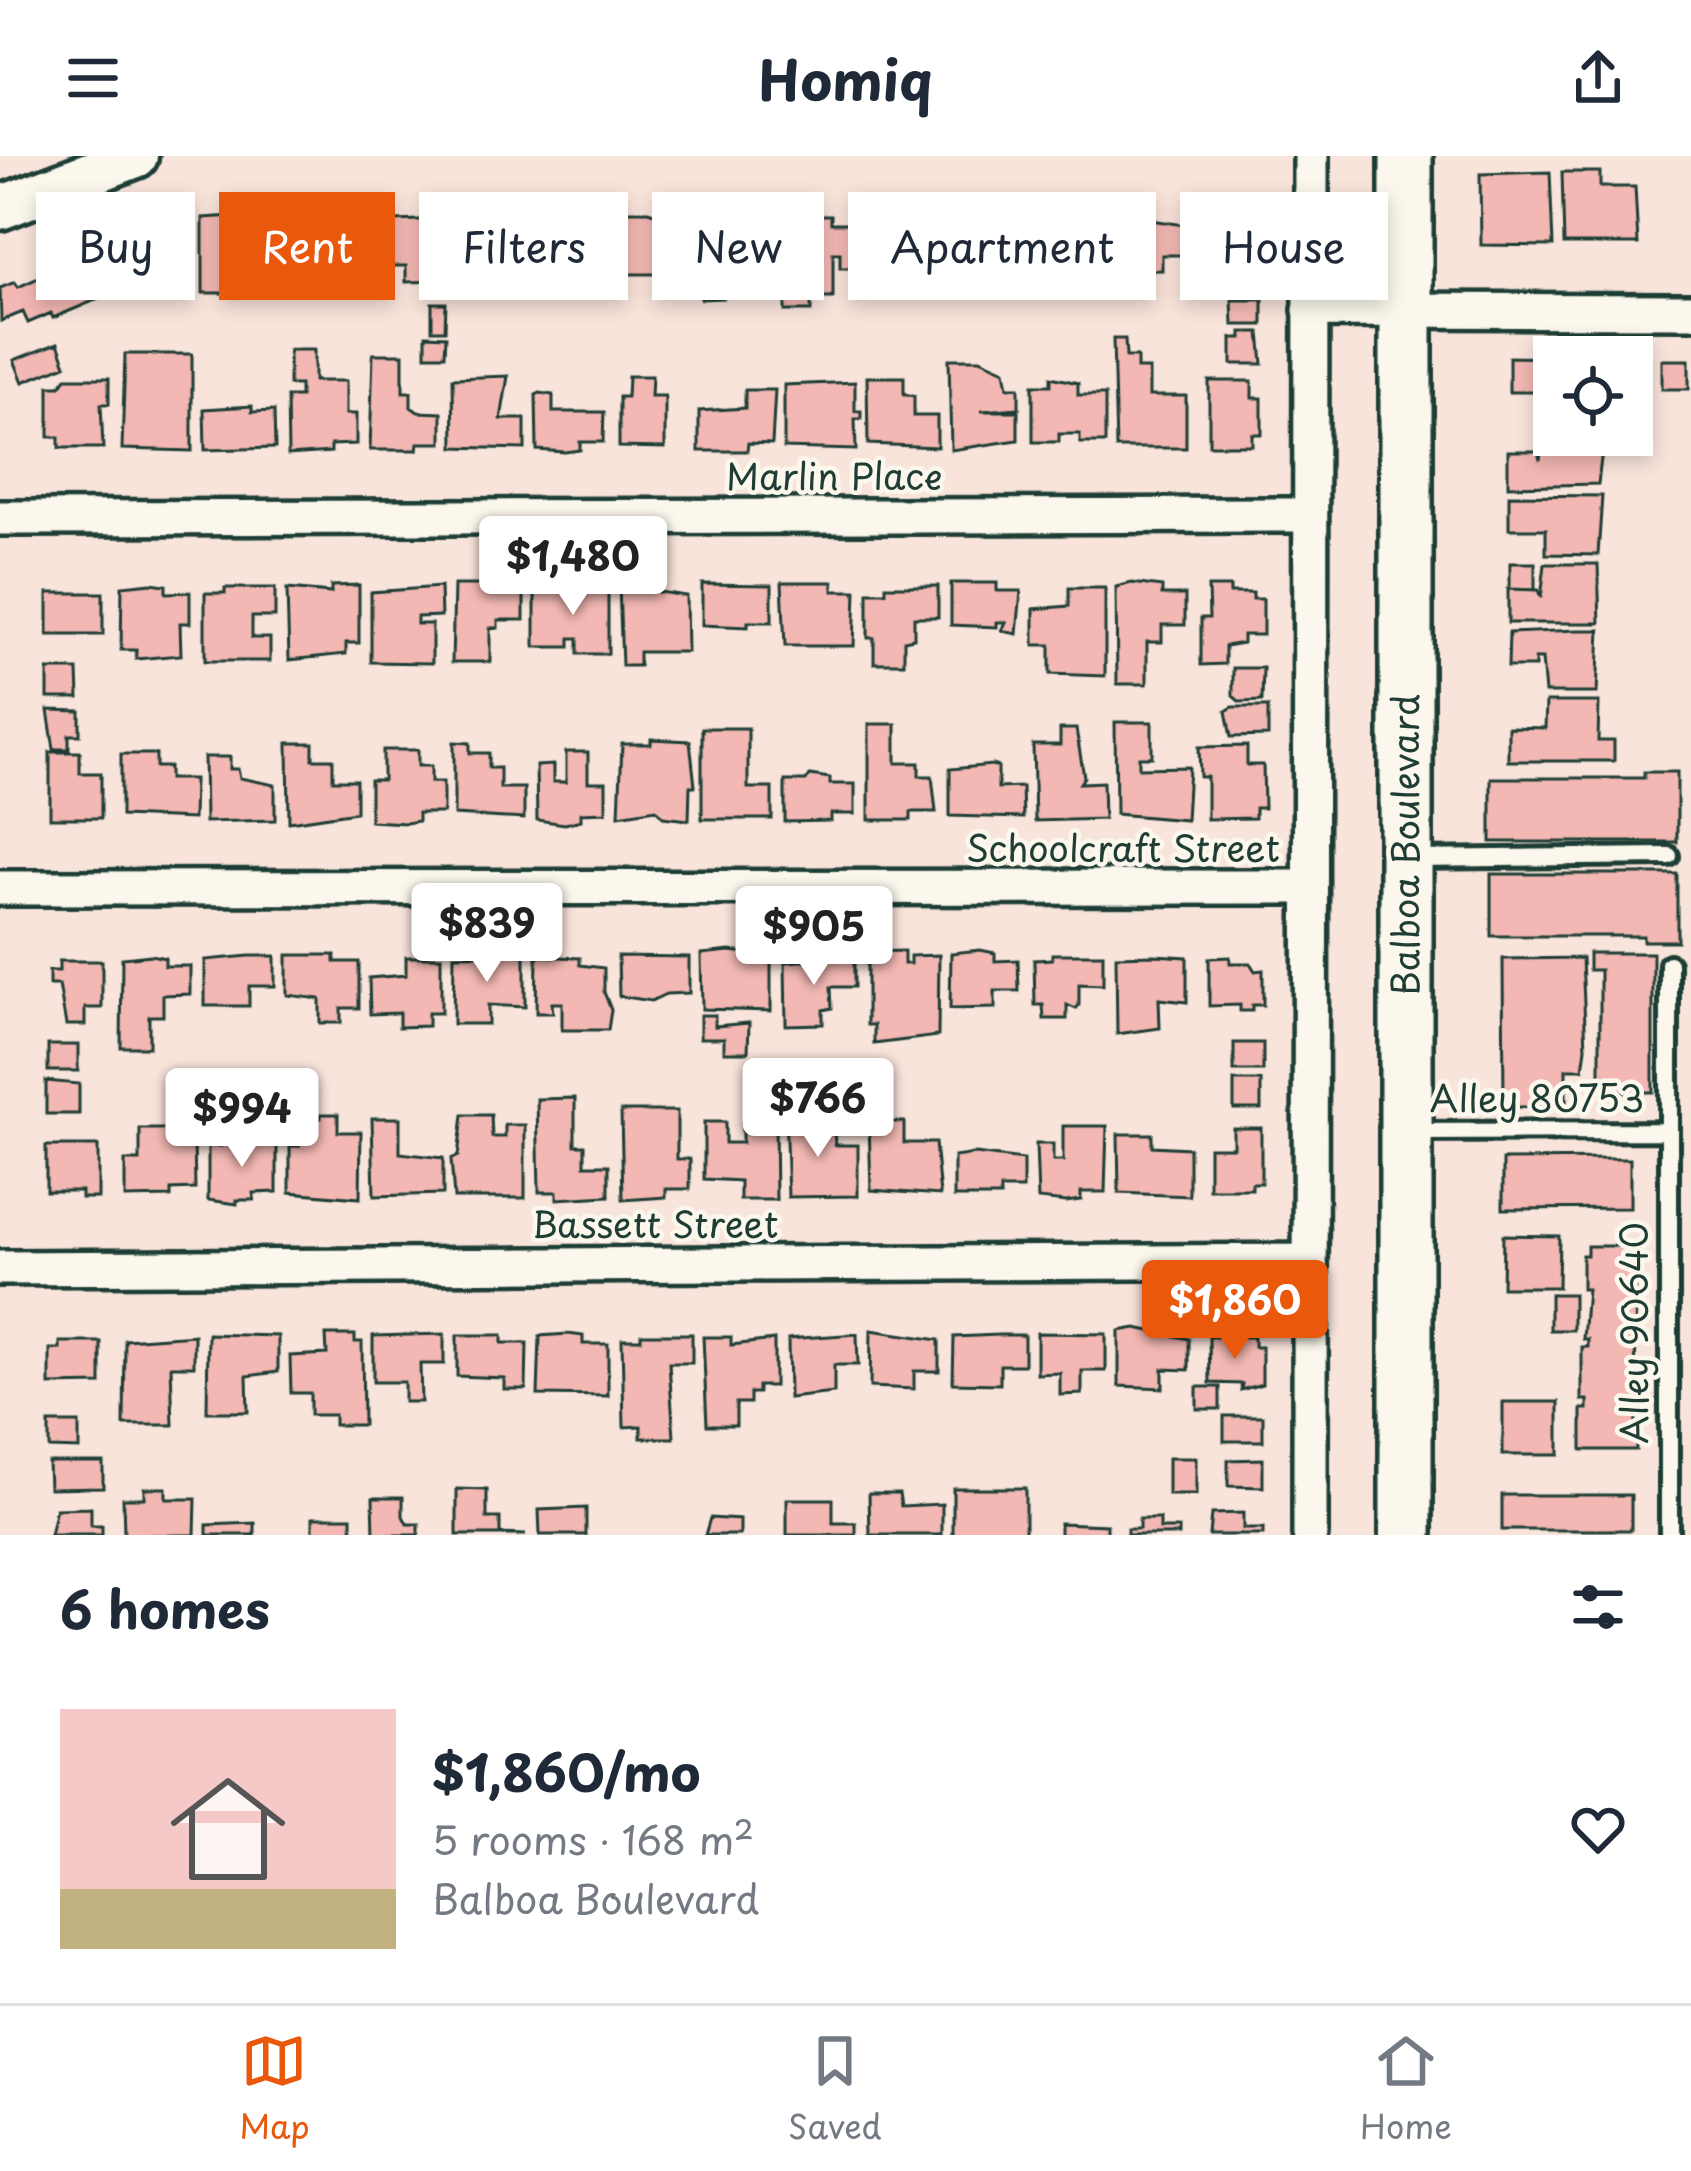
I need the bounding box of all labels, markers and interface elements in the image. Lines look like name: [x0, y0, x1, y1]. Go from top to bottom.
text: Homiq: [758, 38, 933, 119]
icon: menu: [60, 45, 126, 111]
icon: share: [1565, 45, 1631, 111]
chip: Buy: [36, 192, 195, 300]
chip: Rent: [219, 192, 395, 300]
chip: Filters: [419, 192, 628, 300]
chip: New: [652, 192, 824, 300]
chip: Apartment: [848, 192, 1156, 300]
chip: House: [1180, 192, 1388, 300]
map controls: [1533, 336, 1653, 456]
button: locate: [1533, 336, 1653, 456]
street label: Marlin Place: [726, 448, 942, 502]
pin: $1,480: [475, 516, 671, 618]
text: $1,480: [506, 525, 640, 584]
street label: Balboa Boulevard: [1377, 694, 1431, 996]
street label: Schoolcraft Street: [966, 820, 1280, 874]
pin: $839: [416, 883, 558, 985]
pin: $905: [743, 886, 885, 988]
text: $839: [438, 892, 536, 951]
text: $905: [763, 895, 865, 954]
pin: $766: [747, 1058, 889, 1160]
text: $766: [770, 1067, 866, 1126]
pin: $994: [171, 1068, 313, 1170]
street label: Alley 80753: [1430, 1070, 1644, 1124]
text: $994: [193, 1077, 291, 1136]
street label: Bassett Street: [532, 1196, 778, 1250]
street label: Alley 90640: [1606, 1222, 1660, 1444]
pin: $1,860: [1137, 1260, 1333, 1362]
text: $1,860: [1169, 1269, 1301, 1328]
text: 6 homes: [60, 1569, 270, 1646]
icon: filters: [1565, 1574, 1631, 1640]
text: $1,860/mo: [432, 1732, 701, 1809]
icon: home: [156, 1757, 300, 1901]
icon: heart: [1565, 1796, 1631, 1862]
text: 5 rooms · 168 m²: [432, 1809, 754, 1868]
text: Balboa Boulevard: [432, 1868, 759, 1927]
tab: Map: [239, 2028, 310, 2150]
tab: Saved: [788, 2028, 882, 2150]
tab: Home: [1360, 2028, 1452, 2150]

